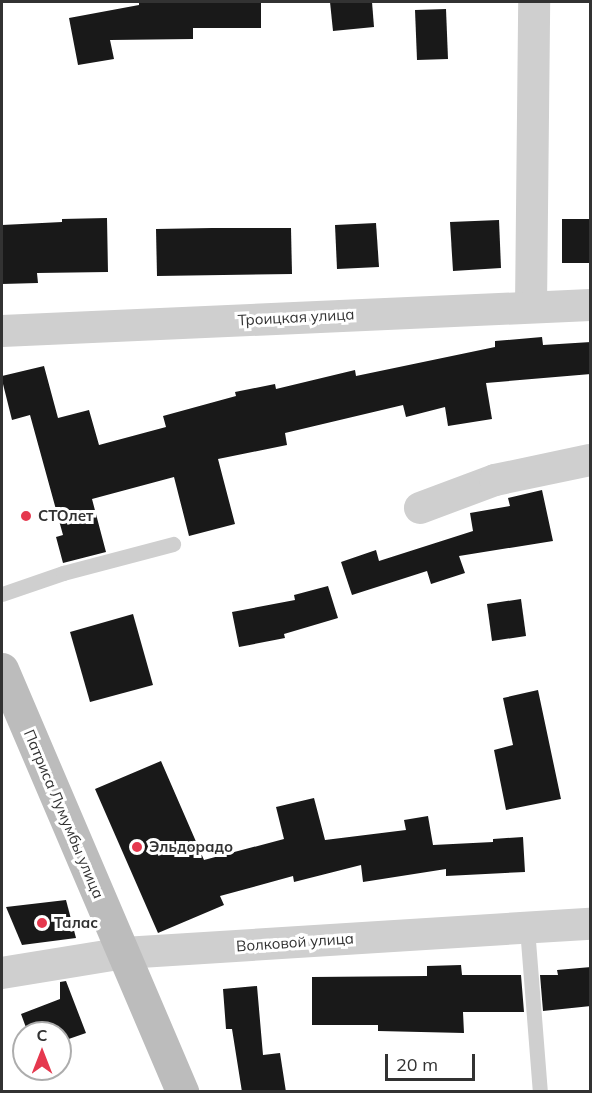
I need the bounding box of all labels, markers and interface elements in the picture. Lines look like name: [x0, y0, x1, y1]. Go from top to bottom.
street label: Троицкая улица: [237, 305, 355, 329]
place label: СТОлет: [38, 507, 93, 525]
marker: СТОлет: [19, 509, 33, 523]
street label: Патриса Лумумбы улица: [20, 727, 108, 901]
place label: Эльдорадо: [149, 838, 233, 856]
marker: Эльдорадо: [130, 840, 144, 854]
place label: Талас: [54, 914, 98, 932]
marker: Талас: [35, 916, 49, 930]
street label: Волковой улица: [236, 929, 354, 955]
north arrow: [12, 1021, 72, 1081]
text: С: [37, 1025, 47, 1045]
scale bar: [388, 1042, 478, 1080]
text: 20 m: [396, 1053, 438, 1076]

